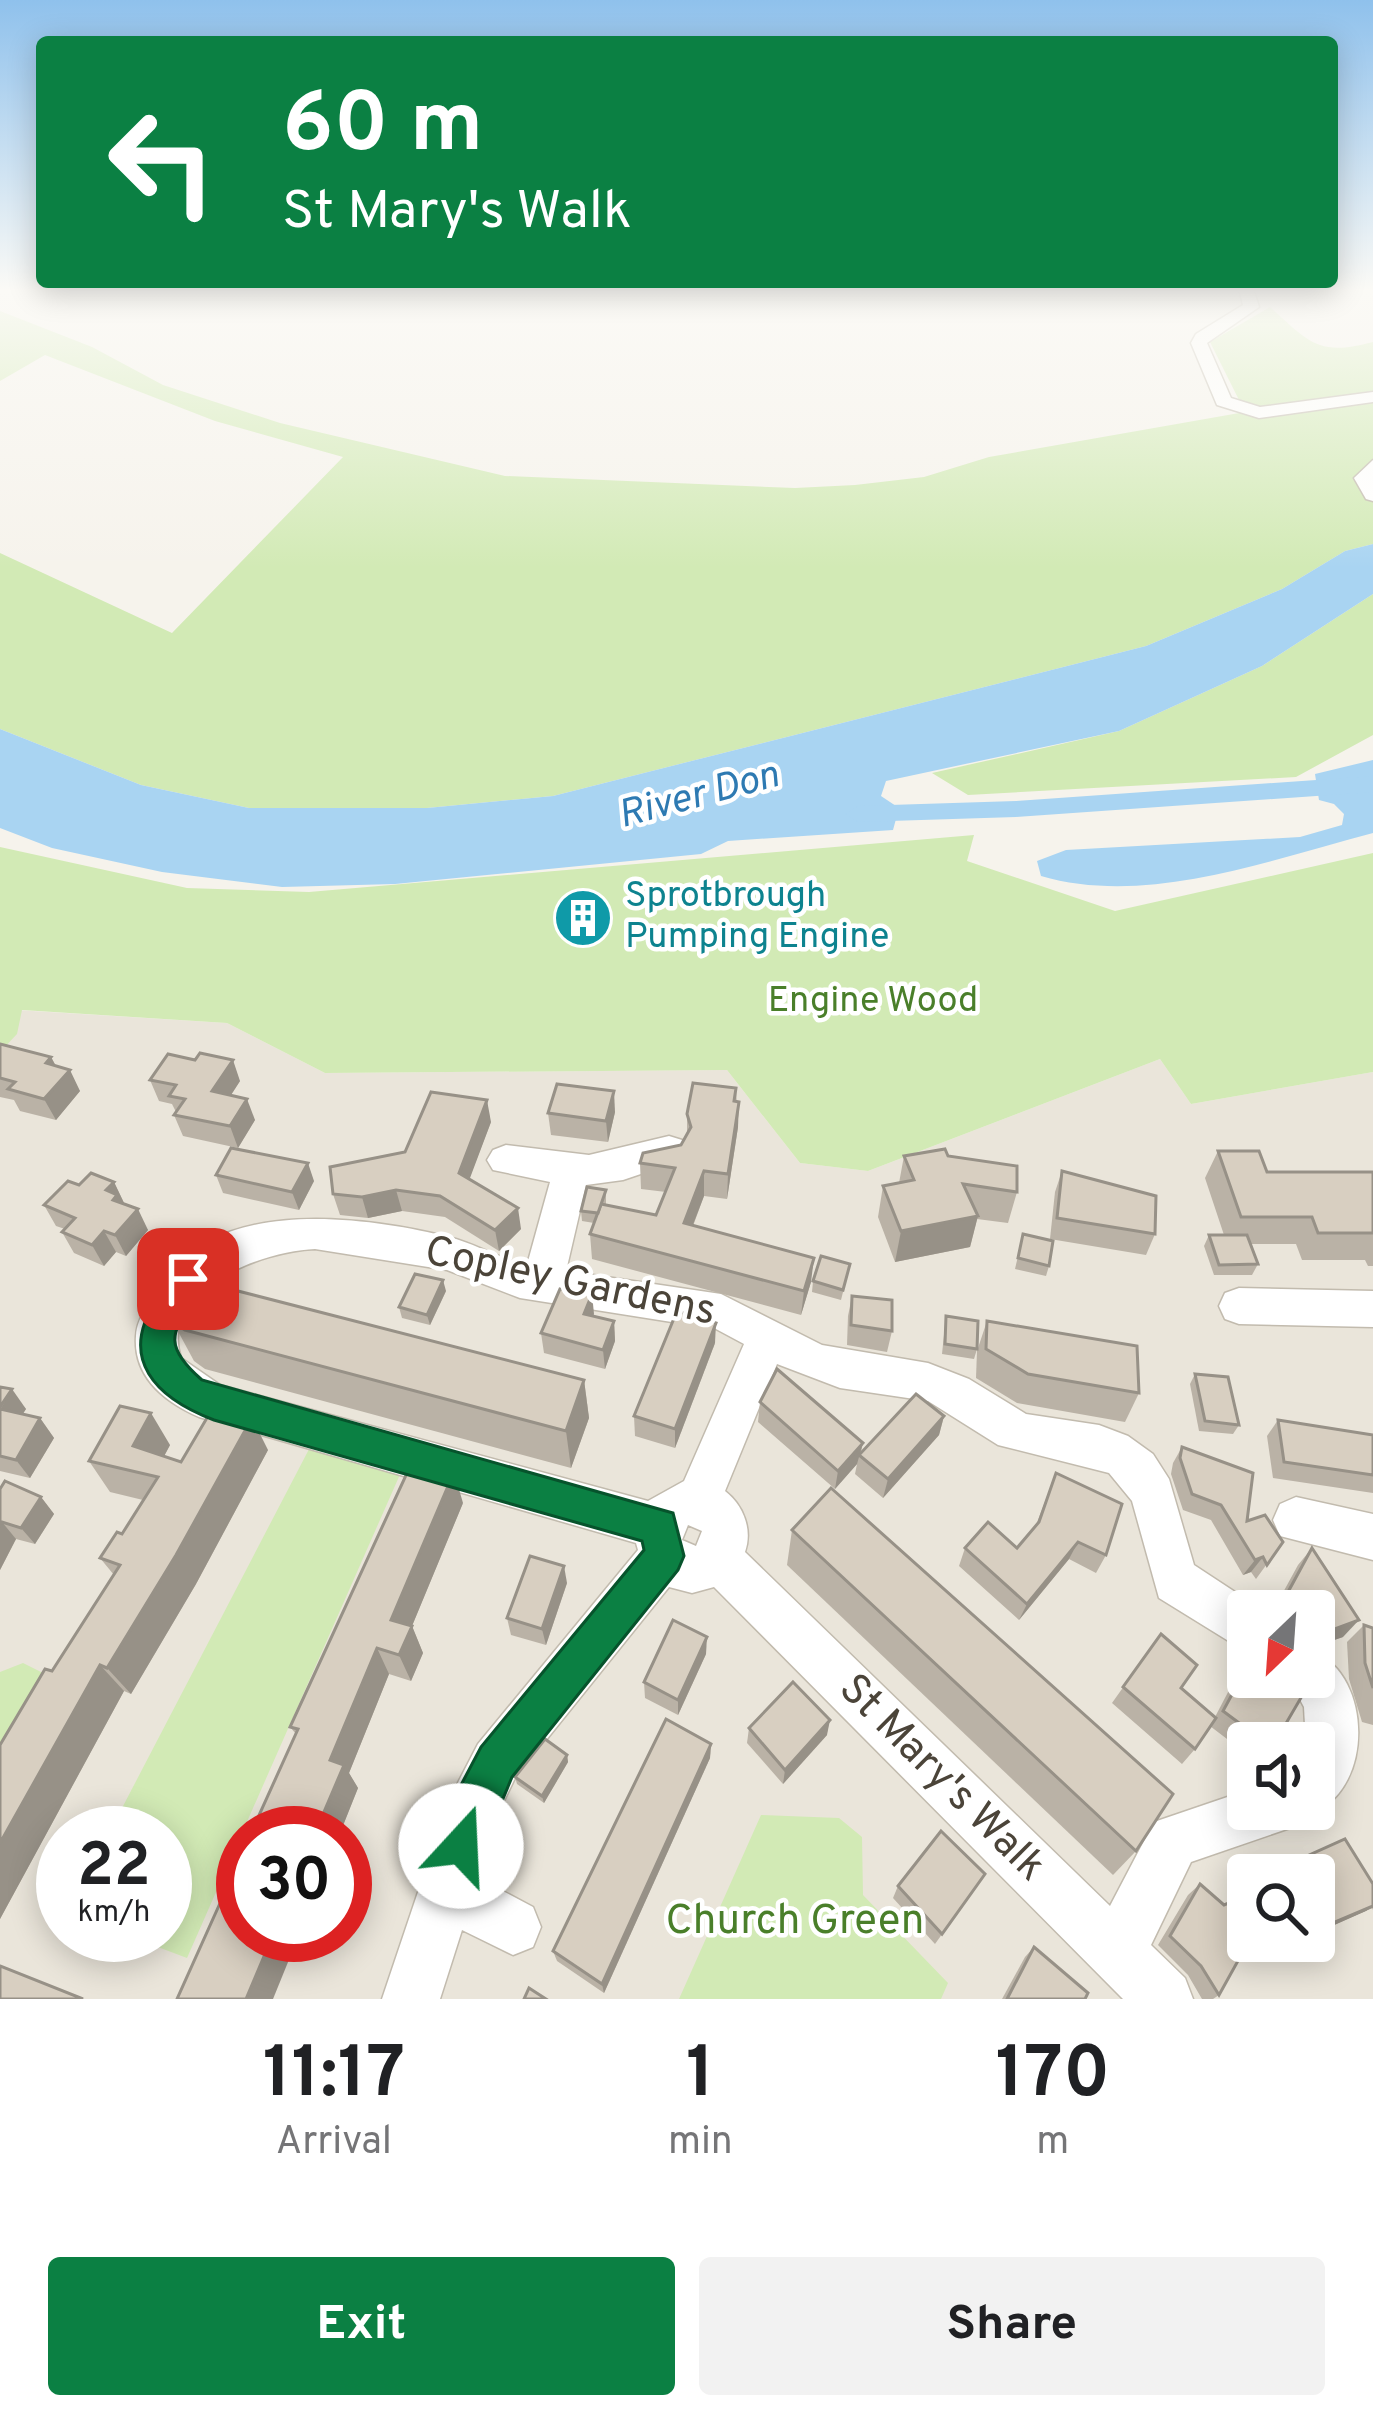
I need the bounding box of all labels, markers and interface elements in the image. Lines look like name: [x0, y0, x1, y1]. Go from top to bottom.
text: 60 m: [282, 75, 483, 181]
icon: left: [84, 84, 240, 240]
text: St Mary's Walk: [282, 179, 632, 248]
water label: River Don: [613, 752, 785, 842]
place label: Sprotbrough Pumping Engine: [625, 874, 889, 961]
building icon: Sprotbrough Pumping Engine: [552, 887, 614, 949]
park label: Engine Wood: [768, 979, 978, 1025]
street label: Copley Gardens: [420, 1226, 720, 1340]
pin: [137, 1228, 239, 1330]
icon: arrive: [155, 1246, 221, 1312]
north arrow: [1227, 1590, 1335, 1698]
map controls: [1227, 1590, 1335, 1962]
street label: St Mary's Walk: [826, 1664, 1056, 1894]
button: sound: [1227, 1722, 1335, 1830]
position arrow: [398, 1783, 524, 1909]
speed limit sign: 30: [216, 1806, 372, 1962]
text: 22: [77, 1831, 151, 1907]
button: search: [1227, 1854, 1335, 1962]
text: km/h: [78, 1895, 150, 1932]
park label: Church Green: [666, 1896, 924, 1949]
text: 11:17: [263, 2031, 405, 2123]
text: 1: [686, 2031, 715, 2123]
text: 170: [996, 2031, 1110, 2123]
text: Arrival: [276, 2119, 392, 2168]
text: min: [668, 2119, 733, 2168]
text: m: [1036, 2119, 1069, 2168]
button: Exit: [48, 2257, 675, 2395]
button: Share: [699, 2257, 1325, 2395]

